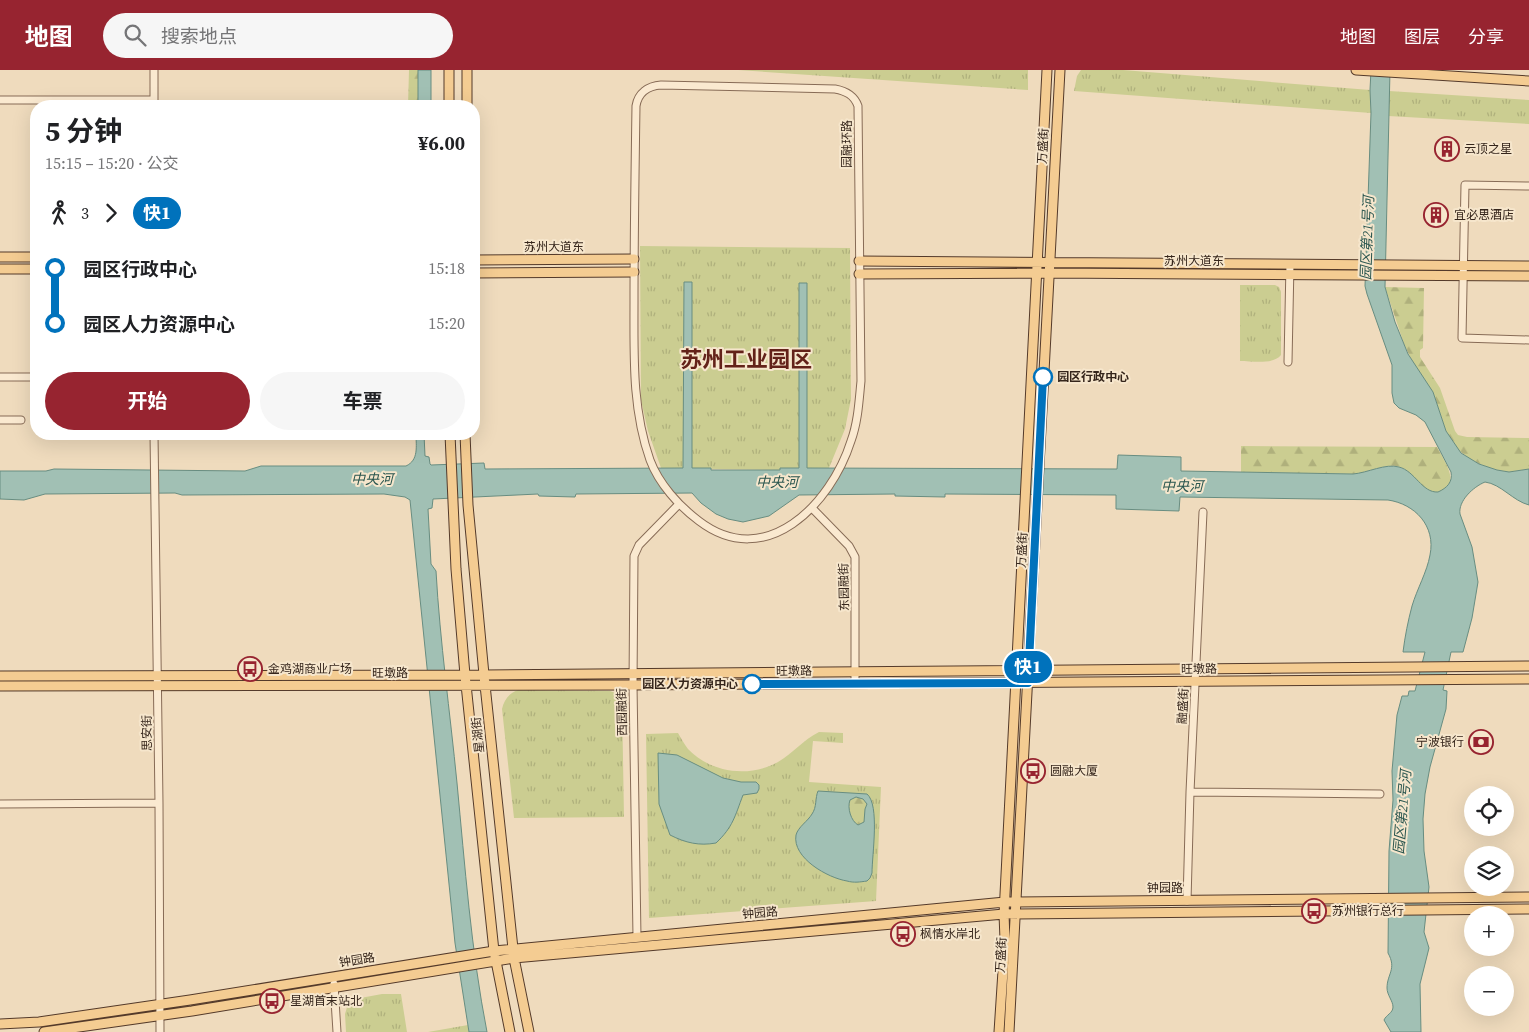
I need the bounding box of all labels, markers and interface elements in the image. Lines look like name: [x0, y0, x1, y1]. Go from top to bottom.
search box: [103, 13, 453, 58]
text: 地图: [25, 20, 73, 53]
icon: search: [121, 21, 149, 49]
text: 搜索地点: [161, 23, 237, 49]
text: 地图: [1340, 24, 1376, 49]
text: 图层: [1404, 24, 1440, 49]
text: 分享: [1468, 24, 1504, 49]
text: 5 分钟: [45, 112, 122, 150]
street label: 园融环路: [839, 120, 855, 168]
street label: 万盛街: [1034, 128, 1052, 164]
text: ¥6.00: [418, 130, 465, 156]
building icon: 云顶之星: [1434, 136, 1460, 162]
place label: 云顶之星: [1464, 141, 1512, 157]
text: 15:15 – 15:20 · 公交: [45, 152, 179, 174]
water label: 园区第21号河: [1356, 193, 1379, 280]
icon: walk: [45, 199, 73, 227]
icon: forward: [97, 199, 125, 227]
text: 快1: [143, 200, 171, 225]
text: 3: [81, 202, 89, 224]
building icon: 宜必思酒店: [1423, 202, 1449, 228]
place label: 宜必思酒店: [1454, 207, 1514, 223]
street label: 苏州大道东: [524, 239, 584, 255]
street label: 苏州大道东: [1164, 253, 1224, 269]
text: 园区行政中心: [83, 256, 197, 282]
text: 15:18: [428, 257, 465, 279]
text: 园区人力资源中心: [83, 311, 235, 337]
text: 15:20: [428, 312, 465, 334]
district label: 苏州工业园区: [680, 344, 812, 374]
marker: 园区行政中心: [1033, 367, 1053, 387]
place label: 园区行政中心: [1057, 369, 1129, 385]
button: 开始: [45, 372, 250, 430]
button: 车票: [260, 372, 465, 430]
water label: 中央河: [351, 469, 396, 489]
water label: 中央河: [756, 472, 801, 492]
water label: 中央河: [1161, 476, 1206, 496]
street label: 万盛街: [1013, 532, 1031, 568]
street label: 东园融街: [836, 563, 852, 611]
line badge: 快1: [1006, 651, 1050, 683]
text: 快1: [1014, 654, 1042, 679]
bus stop icon: 金鸡湖商业广场: [237, 656, 263, 682]
place label: 金鸡湖商业广场: [268, 661, 352, 677]
street label: 旺墩路: [1181, 661, 1217, 677]
street label: 旺墩路: [776, 663, 812, 679]
street label: 旺墩路: [372, 665, 408, 681]
marker: 园区人力资源中心: [742, 674, 762, 694]
place label: 园区人力资源中心: [642, 676, 738, 692]
street label: 西园融街: [614, 688, 630, 736]
street label: 融盛街: [1174, 688, 1192, 724]
street label: 思安街: [139, 715, 155, 751]
street label: 星湖街: [468, 716, 488, 754]
bank icon: 宁波银行: [1468, 729, 1494, 755]
place label: 宁波银行: [1416, 734, 1464, 750]
bus stop icon: 圆融大厦: [1020, 758, 1046, 784]
place label: 圆融大厦: [1050, 763, 1098, 779]
water label: 园区第21号河: [1388, 766, 1416, 855]
map controls: [1464, 786, 1514, 1016]
button: locate: [1464, 786, 1514, 836]
button: layers: [1464, 846, 1514, 896]
street label: 钟园路: [1147, 880, 1183, 896]
bus stop icon: 苏州银行总行: [1301, 898, 1327, 924]
street label: 钟园路: [741, 903, 779, 923]
place label: 苏州银行总行: [1332, 903, 1404, 919]
button: +: [1464, 906, 1514, 956]
bus stop icon: 枫情水岸北: [890, 921, 916, 947]
place label: 枫情水岸北: [920, 926, 980, 942]
street label: 万盛街: [992, 937, 1010, 973]
street label: 钟园路: [338, 949, 376, 971]
button: −: [1464, 966, 1514, 1016]
bus stop icon: 星湖首末站北: [259, 988, 285, 1014]
place label: 星湖首末站北: [290, 993, 362, 1009]

